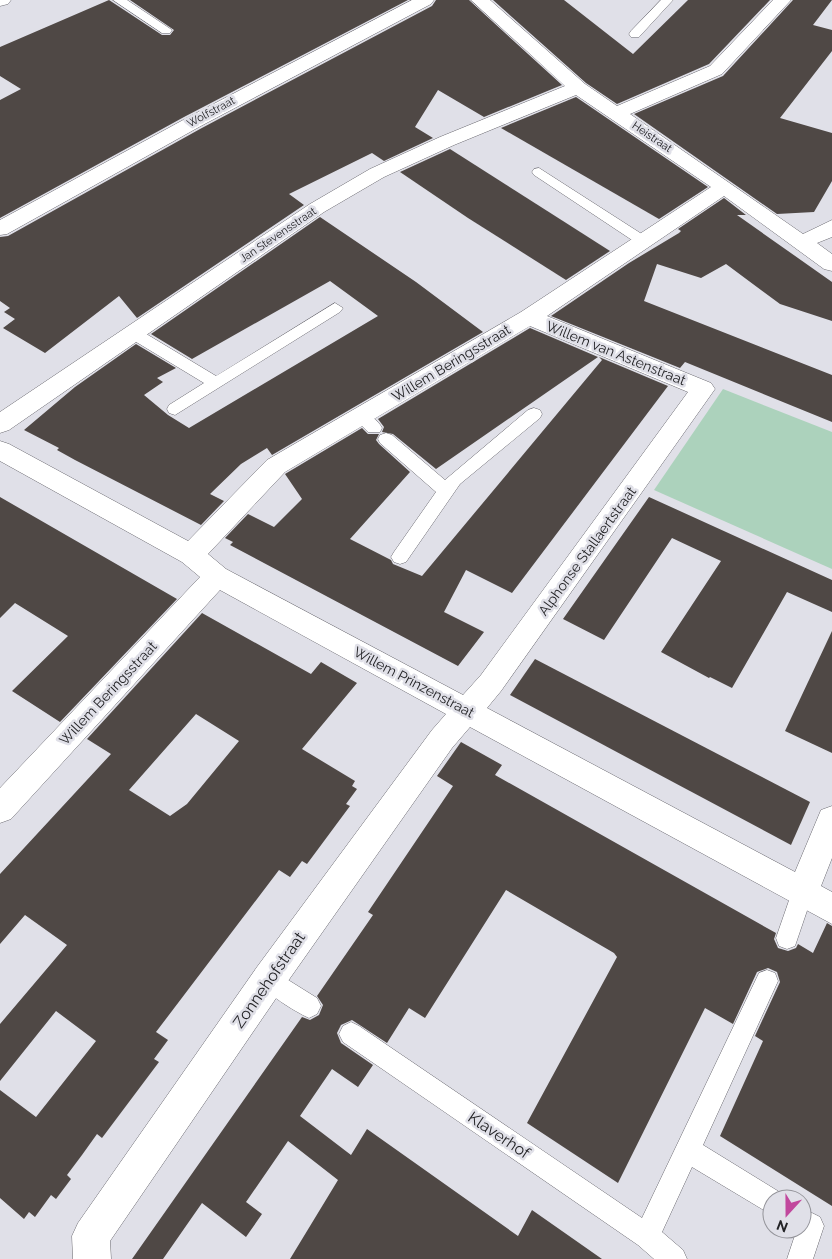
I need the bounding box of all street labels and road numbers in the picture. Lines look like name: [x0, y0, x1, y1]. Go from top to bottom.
street label: Wolfstraat: [185, 94, 237, 130]
street label: Heistraat: [630, 119, 675, 155]
street label: Jan Stevensstraat: [237, 204, 319, 265]
street label: Willem van Astenstraat: [544, 318, 688, 388]
street label: Willem Beringsstraat: [389, 321, 513, 405]
street label: Alphonse Stallaertstraat: [535, 483, 639, 618]
street label: Willem Beringsstraat: [56, 638, 160, 748]
street label: Willem Prinzenstraat: [351, 643, 477, 721]
street label: Zonnehofstraat: [229, 928, 309, 1032]
street label: Klaverhof: [465, 1107, 534, 1163]

